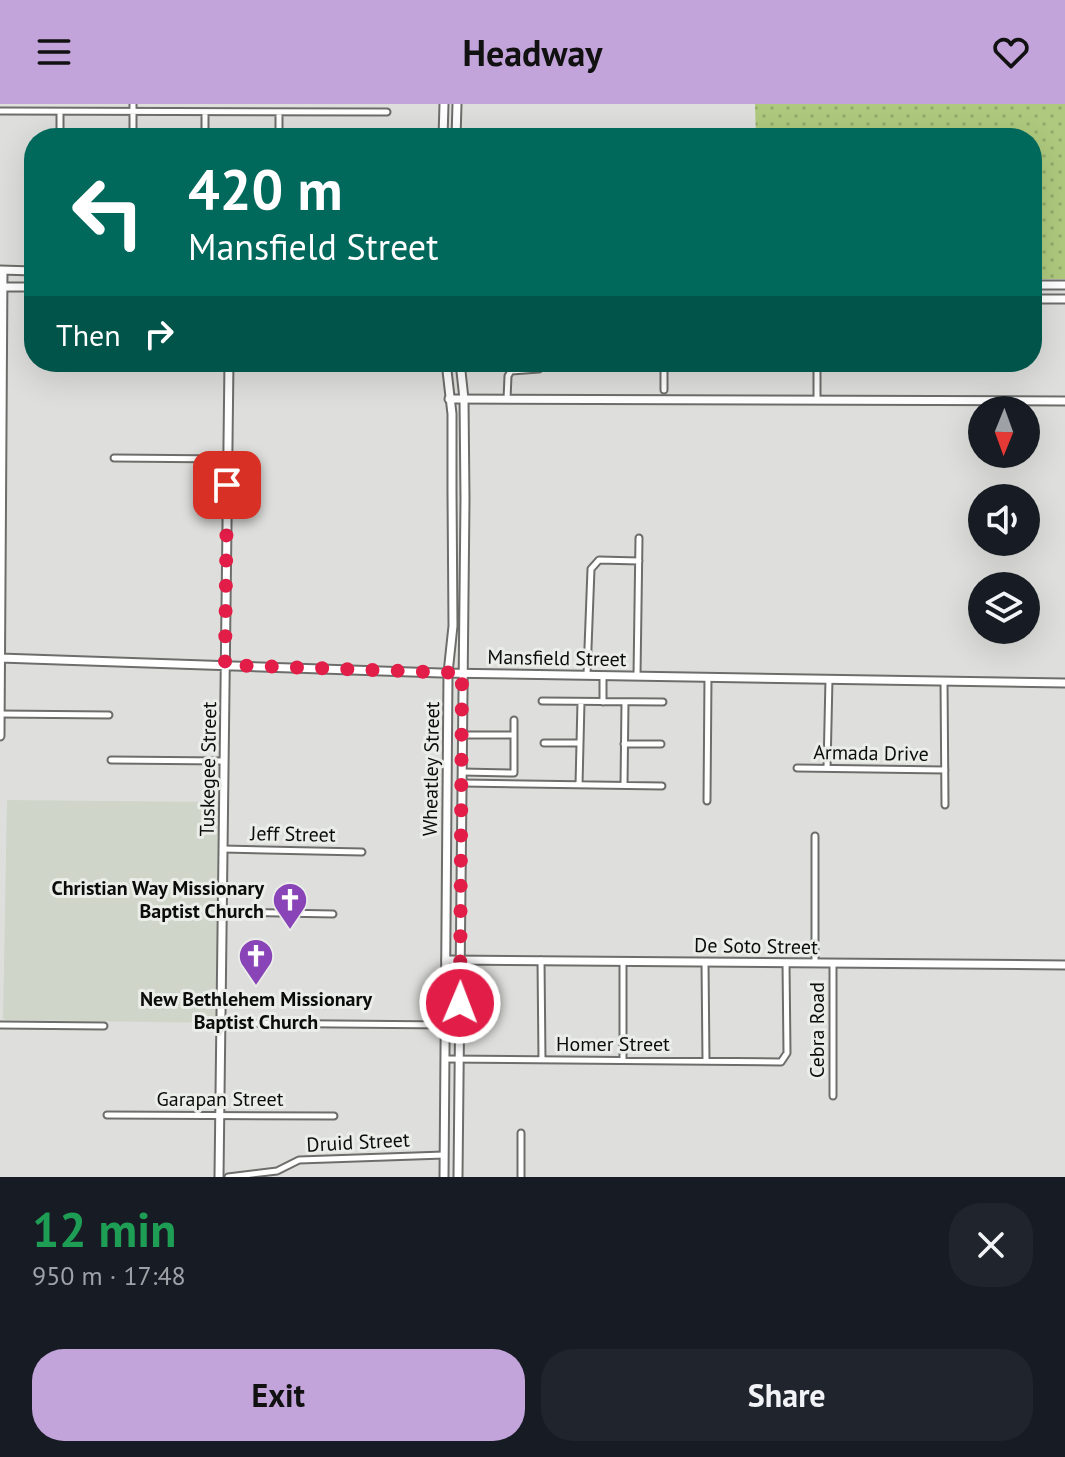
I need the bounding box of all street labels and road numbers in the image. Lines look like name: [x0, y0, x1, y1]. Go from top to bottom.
street label: Mansfield Street: [487, 644, 627, 672]
street label: Tuskegee Street: [194, 701, 222, 837]
street label: Wheatley Street: [417, 701, 445, 837]
street label: Armada Drive: [813, 739, 929, 767]
street label: Jeff Street: [249, 820, 336, 848]
street label: De Soto Street: [694, 932, 818, 960]
street label: Cebra Road: [804, 982, 830, 1078]
street label: Homer Street: [556, 1031, 670, 1057]
street label: Garapan Street: [157, 1086, 284, 1112]
street label: Druid Street: [306, 1126, 410, 1158]

